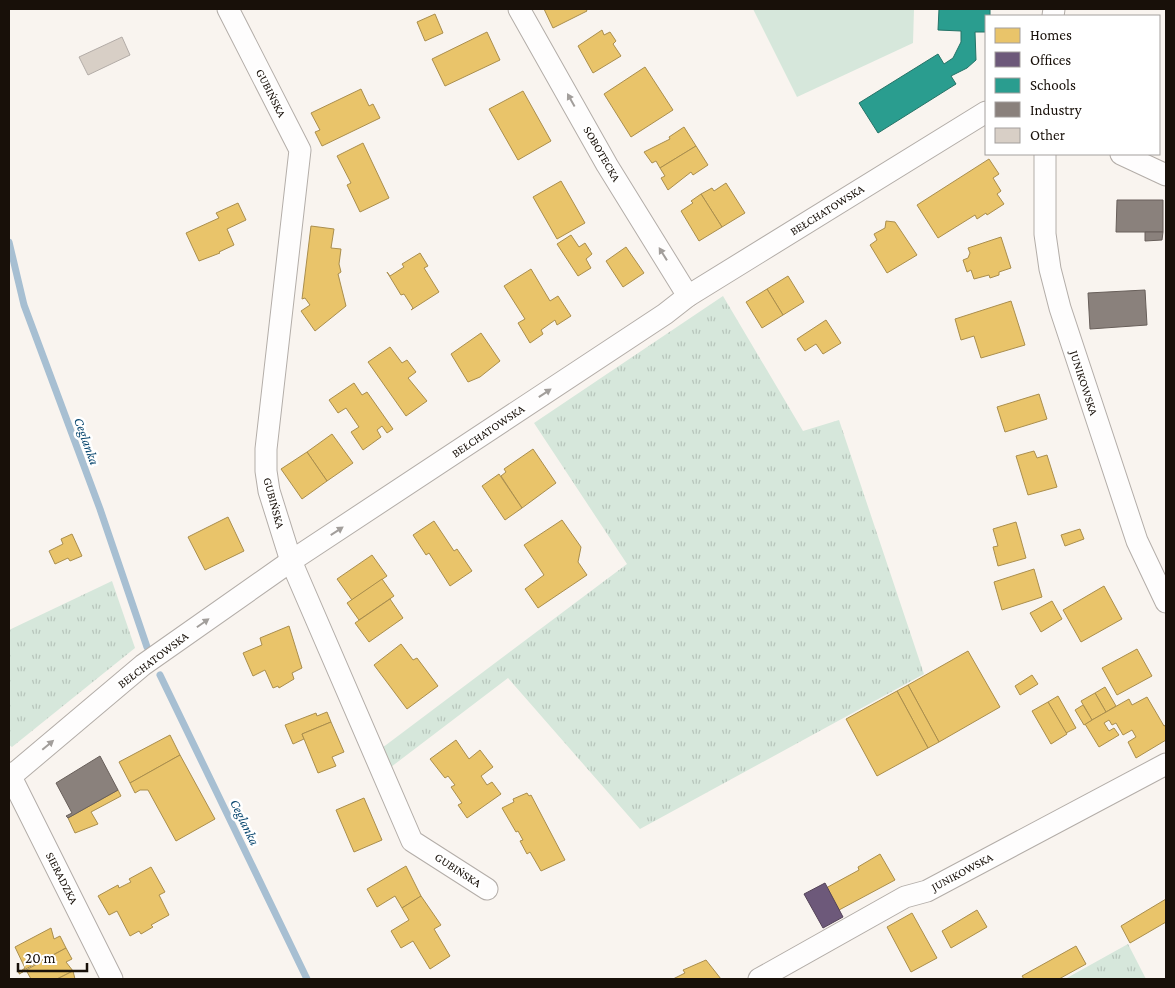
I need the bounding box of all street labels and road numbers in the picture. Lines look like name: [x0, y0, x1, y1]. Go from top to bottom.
street label: GUBIŃSKA: [253, 66, 289, 120]
street label: SOBOTECKA: [581, 124, 624, 184]
street label: BEŁCHATOWSKA: [787, 182, 867, 238]
street label: JUNIKOWSKA: [1067, 348, 1101, 417]
street label: BEŁCHATOWSKA: [449, 401, 527, 460]
street label: GUBIŃSKA: [260, 476, 288, 530]
street label: BEŁCHATOWSKA: [115, 629, 191, 691]
street label: SIERADZKA: [43, 850, 81, 907]
street label: GUBIŃSKA: [432, 850, 484, 890]
street label: JUNIKOWSKA: [928, 850, 995, 895]

